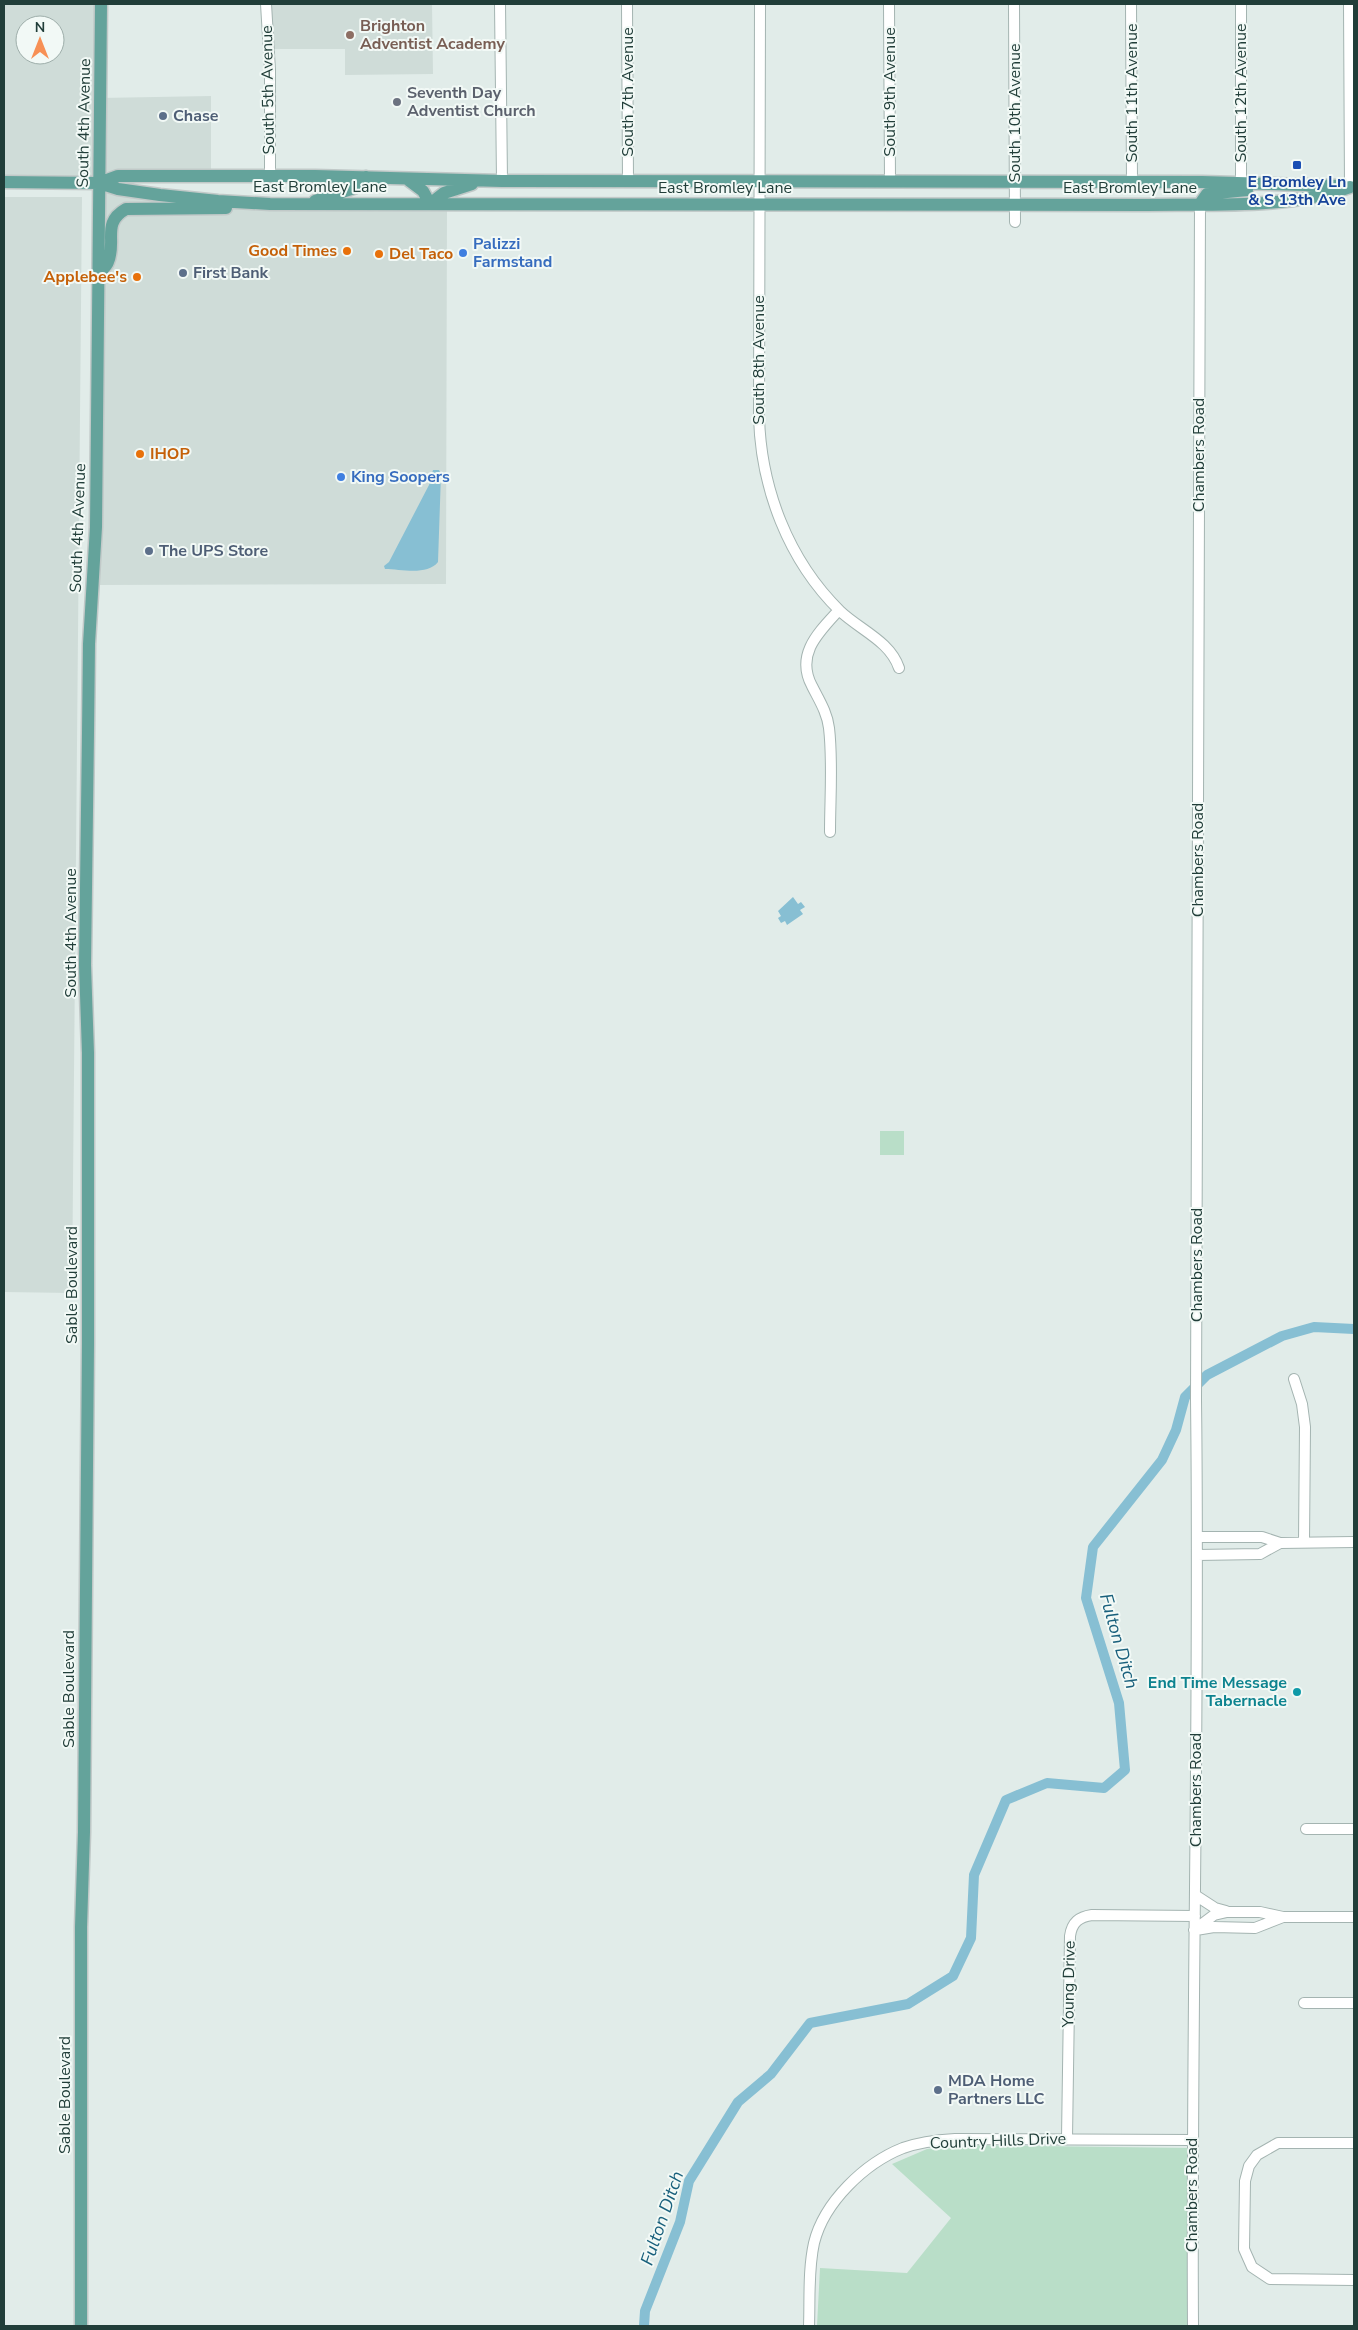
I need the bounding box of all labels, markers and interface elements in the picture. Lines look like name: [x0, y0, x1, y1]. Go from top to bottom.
north arrow: [15, 15, 65, 65]
place label: Brighton Adventist Academy: [360, 15, 505, 55]
text: N: [35, 18, 45, 37]
street label: South 11th Avenue: [1121, 24, 1143, 162]
street label: South 12th Avenue: [1230, 24, 1252, 162]
street label: South 5th Avenue: [256, 25, 280, 155]
street label: South 7th Avenue: [617, 27, 639, 157]
street label: South 9th Avenue: [879, 27, 901, 157]
marker: Brighton Adventist Academy: [344, 29, 356, 41]
street label: South 10th Avenue: [1004, 44, 1026, 182]
street label: South 4th Avenue: [72, 58, 96, 188]
place label: Seventh Day Adventist Church: [407, 82, 536, 122]
marker: Seventh Day Adventist Church: [391, 96, 403, 108]
place label: Chase: [173, 105, 219, 127]
marker: Chase: [157, 110, 169, 122]
marker: E Bromley Ln & S 13th Ave: [1291, 159, 1303, 171]
place label: E Bromley Ln & S 13th Ave: [1248, 171, 1346, 211]
street label: East Bromley Lane: [253, 176, 387, 198]
street label: East Bromley Lane: [658, 177, 792, 199]
street label: East Bromley Lane: [1063, 177, 1197, 199]
place label: Palizzi Farmstand: [473, 233, 552, 273]
place label: Good Times: [248, 240, 337, 262]
place label: Del Taco: [389, 243, 453, 265]
marker: Good Times: [341, 245, 353, 257]
marker: Palizzi Farmstand: [457, 247, 469, 259]
marker: Del Taco: [373, 248, 385, 260]
place label: First Bank: [193, 262, 269, 284]
place label: Applebee's: [44, 266, 127, 288]
marker: First Bank: [177, 267, 189, 279]
marker: Applebee's: [131, 271, 143, 283]
street label: South 8th Avenue: [748, 295, 770, 425]
street label: Chambers Road: [1188, 398, 1210, 512]
place label: IHOP: [150, 443, 190, 465]
marker: IHOP: [134, 448, 146, 460]
street label: South 4th Avenue: [65, 463, 91, 593]
place label: King Soopers: [351, 466, 450, 488]
marker: King Soopers: [335, 471, 347, 483]
place label: The UPS Store: [159, 540, 268, 562]
marker: The UPS Store: [143, 545, 155, 557]
street label: Chambers Road: [1187, 803, 1209, 917]
street label: South 4th Avenue: [60, 868, 82, 998]
street label: Chambers Road: [1186, 1208, 1208, 1322]
street label: Sable Boulevard: [61, 1226, 83, 1344]
water label: Fulton Ditch: [1094, 1590, 1144, 1692]
street label: Sable Boulevard: [58, 1630, 80, 1748]
place label: End Time Message Tabernacle: [1148, 1672, 1287, 1712]
marker: End Time Message Tabernacle: [1291, 1686, 1303, 1698]
street label: Chambers Road: [1185, 1733, 1207, 1847]
street label: Young Drive: [1057, 1940, 1081, 2029]
street label: Sable Boulevard: [54, 2036, 76, 2154]
place label: MDA Home Partners LLC: [948, 2070, 1044, 2110]
marker: MDA Home Partners LLC: [932, 2084, 944, 2096]
street label: Country Hills Drive: [929, 2128, 1067, 2154]
street label: Chambers Road: [1181, 2138, 1203, 2252]
water label: Fulton Ditch: [635, 2168, 689, 2268]

